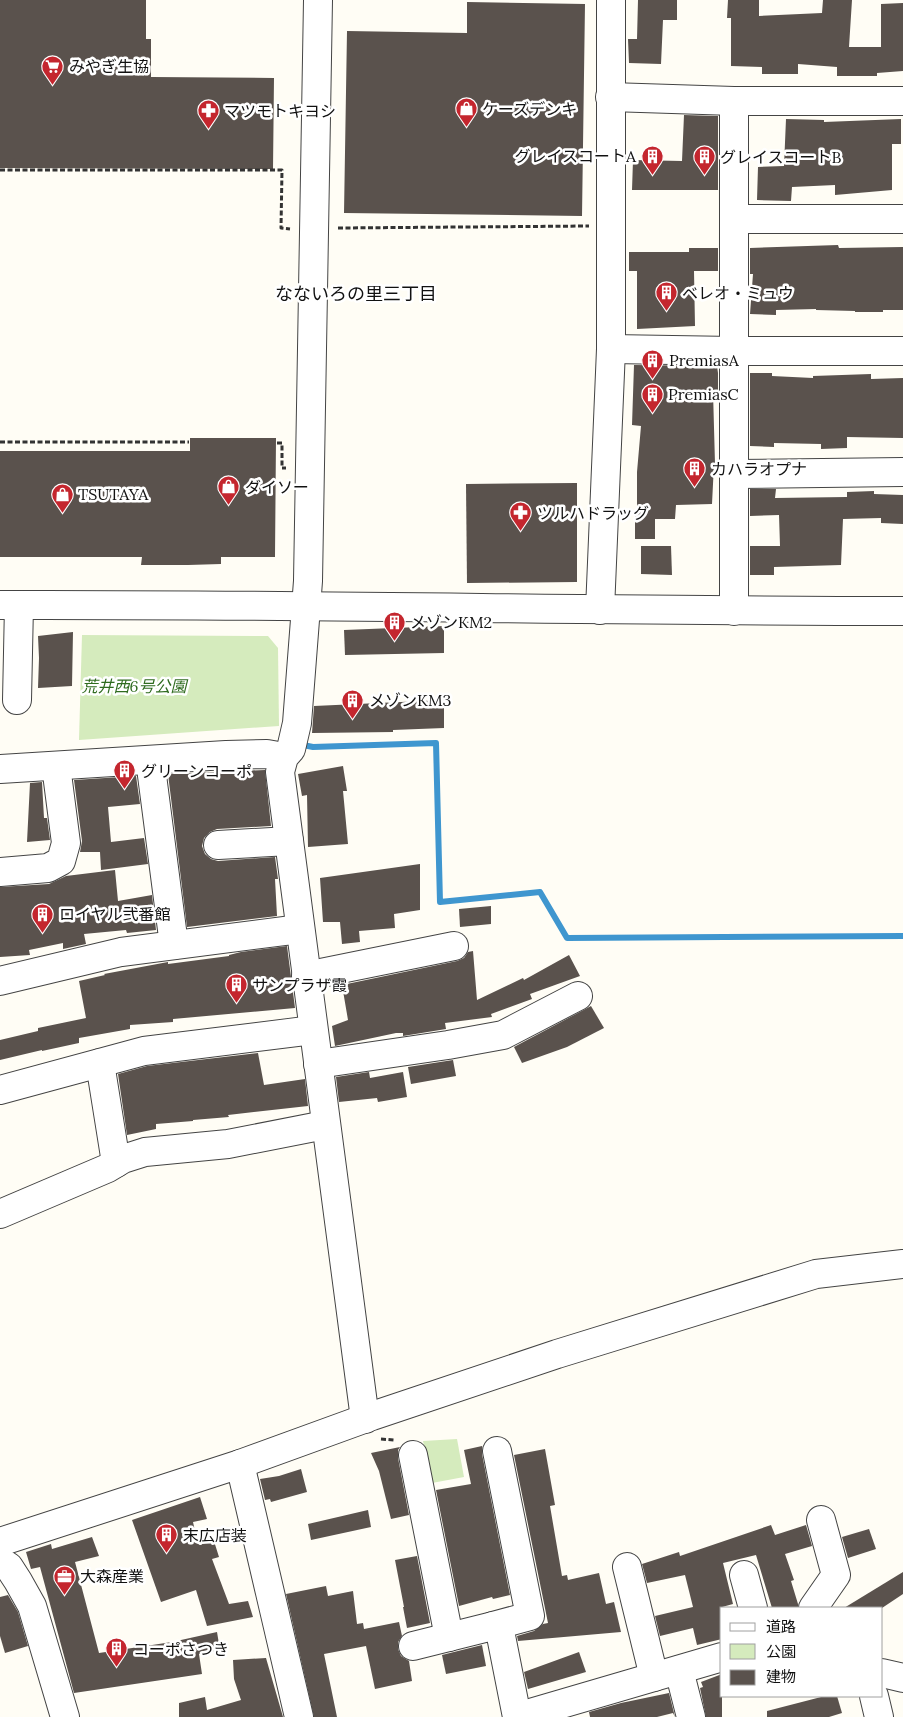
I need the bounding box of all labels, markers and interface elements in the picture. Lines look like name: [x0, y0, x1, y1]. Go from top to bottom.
supermarket icon: みやぎ生協: [41, 54, 65, 85]
place label: みやぎ生協: [69, 56, 149, 76]
shop icon: ケーズデンキ: [454, 97, 478, 128]
pharmacy icon: マツモトキヨシ: [196, 99, 220, 130]
place label: ケーズデンキ: [482, 99, 577, 119]
place label: マツモトキヨシ: [224, 101, 336, 121]
building icon: グレイスコートA: [640, 144, 664, 175]
building icon: グレイスコートB: [692, 145, 716, 176]
place label: グレイスコートA: [514, 146, 637, 166]
place label: グレイスコートB: [720, 147, 842, 167]
building icon: ベレオ・ミュウ: [654, 281, 678, 312]
district label: なないろの里三丁目: [275, 282, 437, 305]
place label: ベレオ・ミュウ: [682, 283, 794, 303]
building icon: PremiasA: [641, 348, 665, 379]
place label: PremiasA: [669, 350, 740, 370]
building icon: PremiasC: [640, 382, 664, 413]
place label: PremiasC: [668, 384, 739, 404]
building icon: カハラオプナ: [683, 457, 707, 488]
place label: カハラオプナ: [711, 459, 807, 479]
shop icon: ダイソー: [217, 475, 241, 506]
place label: ダイソー: [245, 477, 309, 497]
shop icon: TSUTAYA: [50, 482, 74, 513]
place label: TSUTAYA: [78, 484, 149, 504]
pharmacy icon: ツルハドラッグ: [509, 501, 533, 532]
place label: ツルハドラッグ: [537, 503, 649, 523]
building icon: メゾンKM2: [382, 610, 406, 641]
place label: メゾンKM2: [410, 612, 492, 632]
park label: 荒井西6号公園: [82, 676, 188, 696]
building icon: メゾンKM3: [341, 688, 365, 719]
place label: メゾンKM3: [369, 690, 452, 710]
building icon: グリーンコーポ: [113, 759, 137, 790]
place label: グリーンコーポ: [141, 761, 252, 781]
building icon: ロイヤル弐番館: [31, 902, 55, 933]
place label: ロイヤル弐番館: [59, 904, 171, 924]
building icon: サンプラザ霞: [224, 973, 248, 1004]
place label: サンプラザ霞: [252, 975, 348, 995]
building icon: 末広店装: [155, 1523, 179, 1554]
place label: 末広店装: [183, 1525, 247, 1545]
office icon: 大森産業: [52, 1564, 76, 1595]
place label: 大森産業: [80, 1566, 144, 1586]
legend: [720, 1607, 883, 1697]
text: 道路: [766, 1617, 796, 1636]
building icon: コーポさつき: [105, 1637, 129, 1668]
place label: コーポさつき: [133, 1639, 229, 1659]
text: 公園: [766, 1642, 796, 1661]
text: 建物: [766, 1667, 796, 1686]

